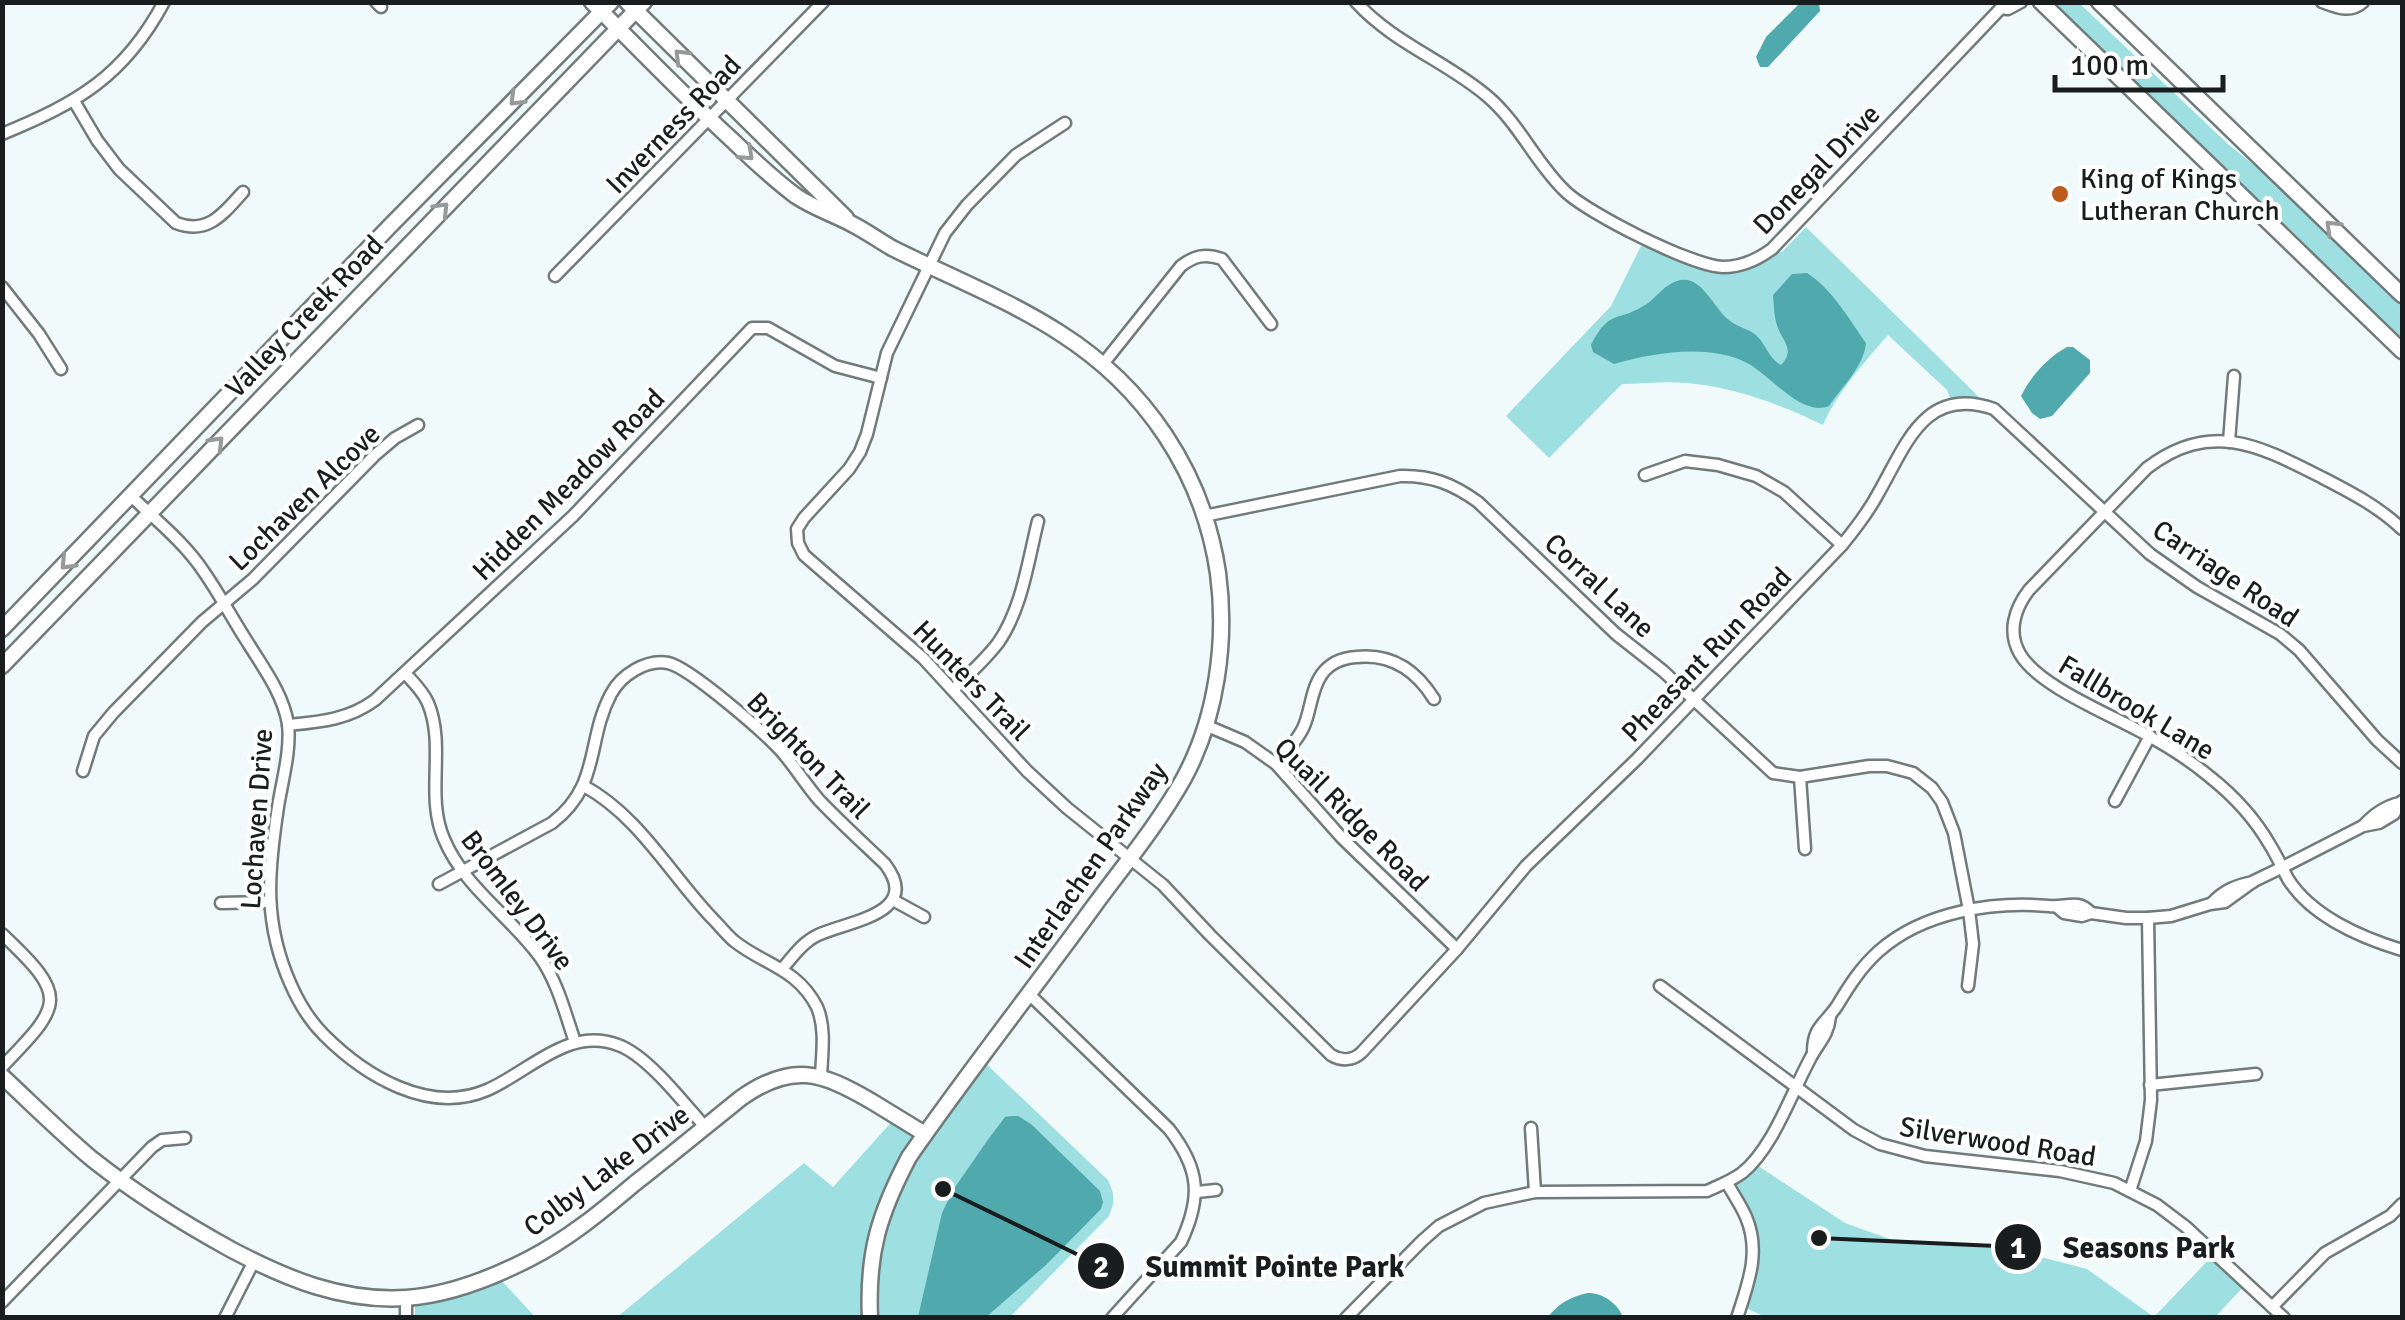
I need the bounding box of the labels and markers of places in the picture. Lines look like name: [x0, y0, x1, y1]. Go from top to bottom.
place label: King of Kings Lutheran Church: [2080, 162, 2280, 228]
marker: King of Kings Lutheran Church: [2049, 183, 2071, 205]
callout: Seasons Park: [1993, 1217, 2255, 1277]
callout: Summit Pointe Park: [1076, 1236, 1425, 1296]

